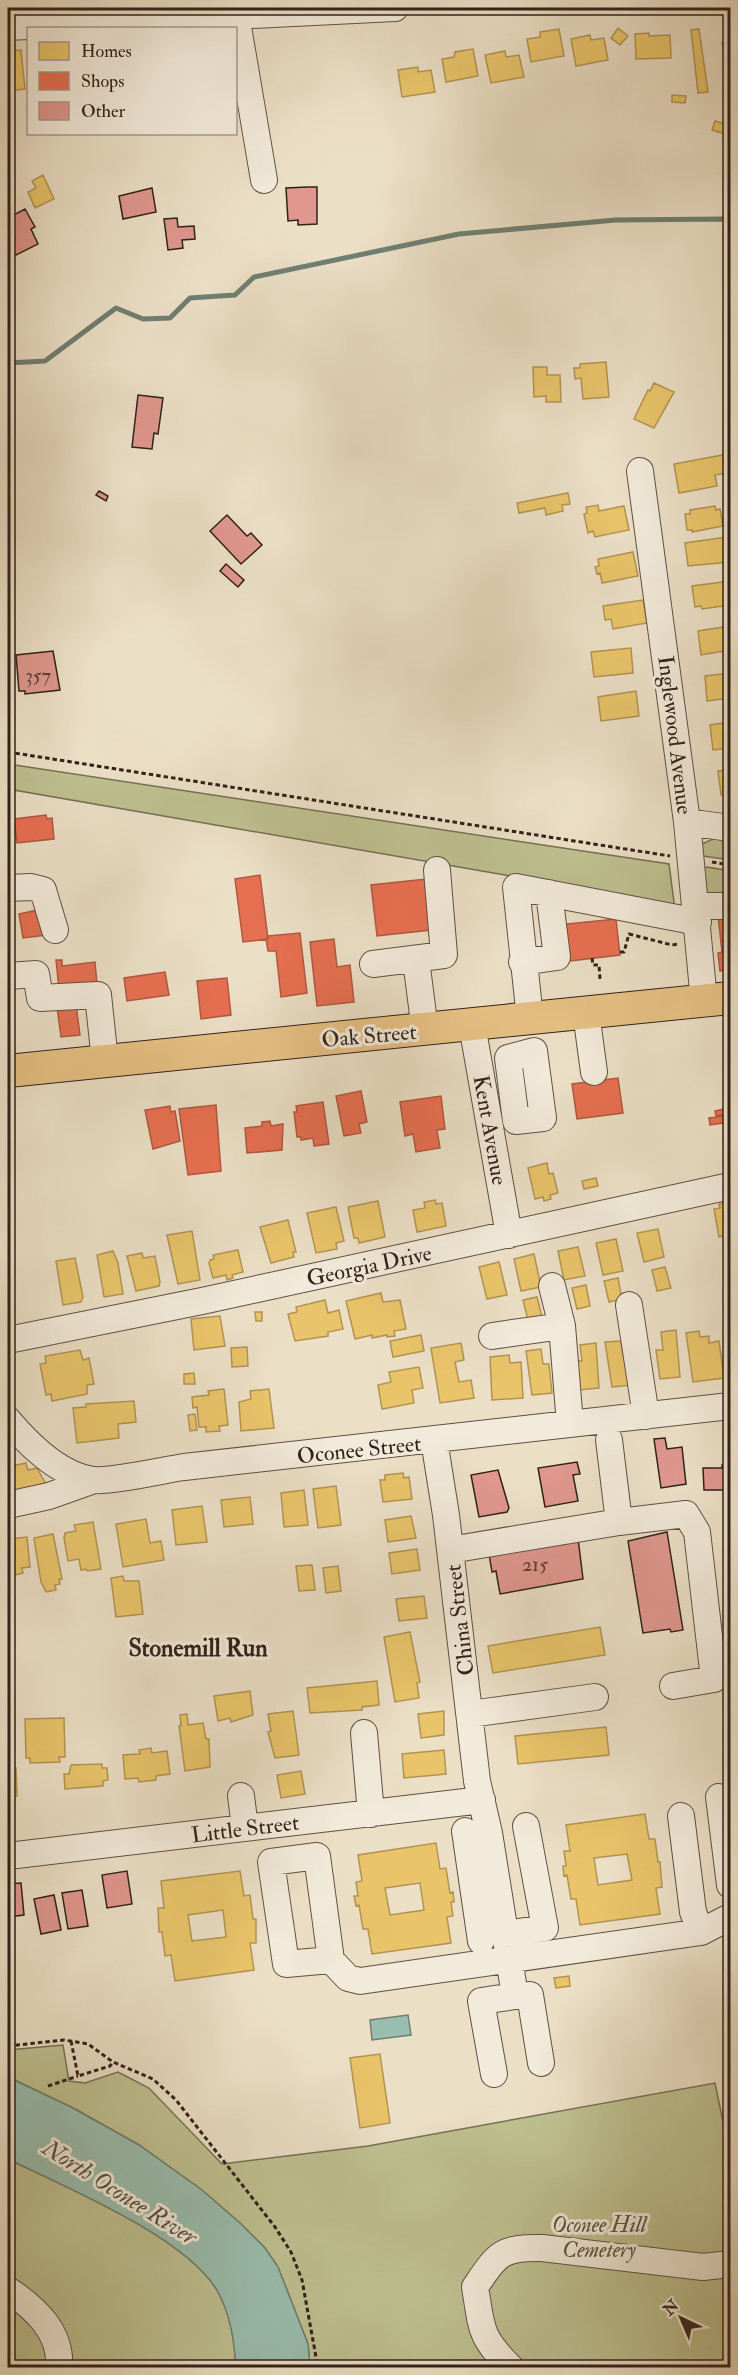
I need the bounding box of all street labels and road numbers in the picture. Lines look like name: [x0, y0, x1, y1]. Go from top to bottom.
street label: Inglewood Avenue: [651, 654, 699, 816]
street label: Oak Street: [320, 1018, 418, 1054]
street label: Kent Avenue: [467, 1073, 513, 1187]
street label: Georgia Drive: [304, 1239, 434, 1293]
street label: Oconee Street: [296, 1430, 423, 1470]
street label: China Street: [439, 1563, 481, 1677]
street label: Little Street: [190, 1808, 301, 1849]

